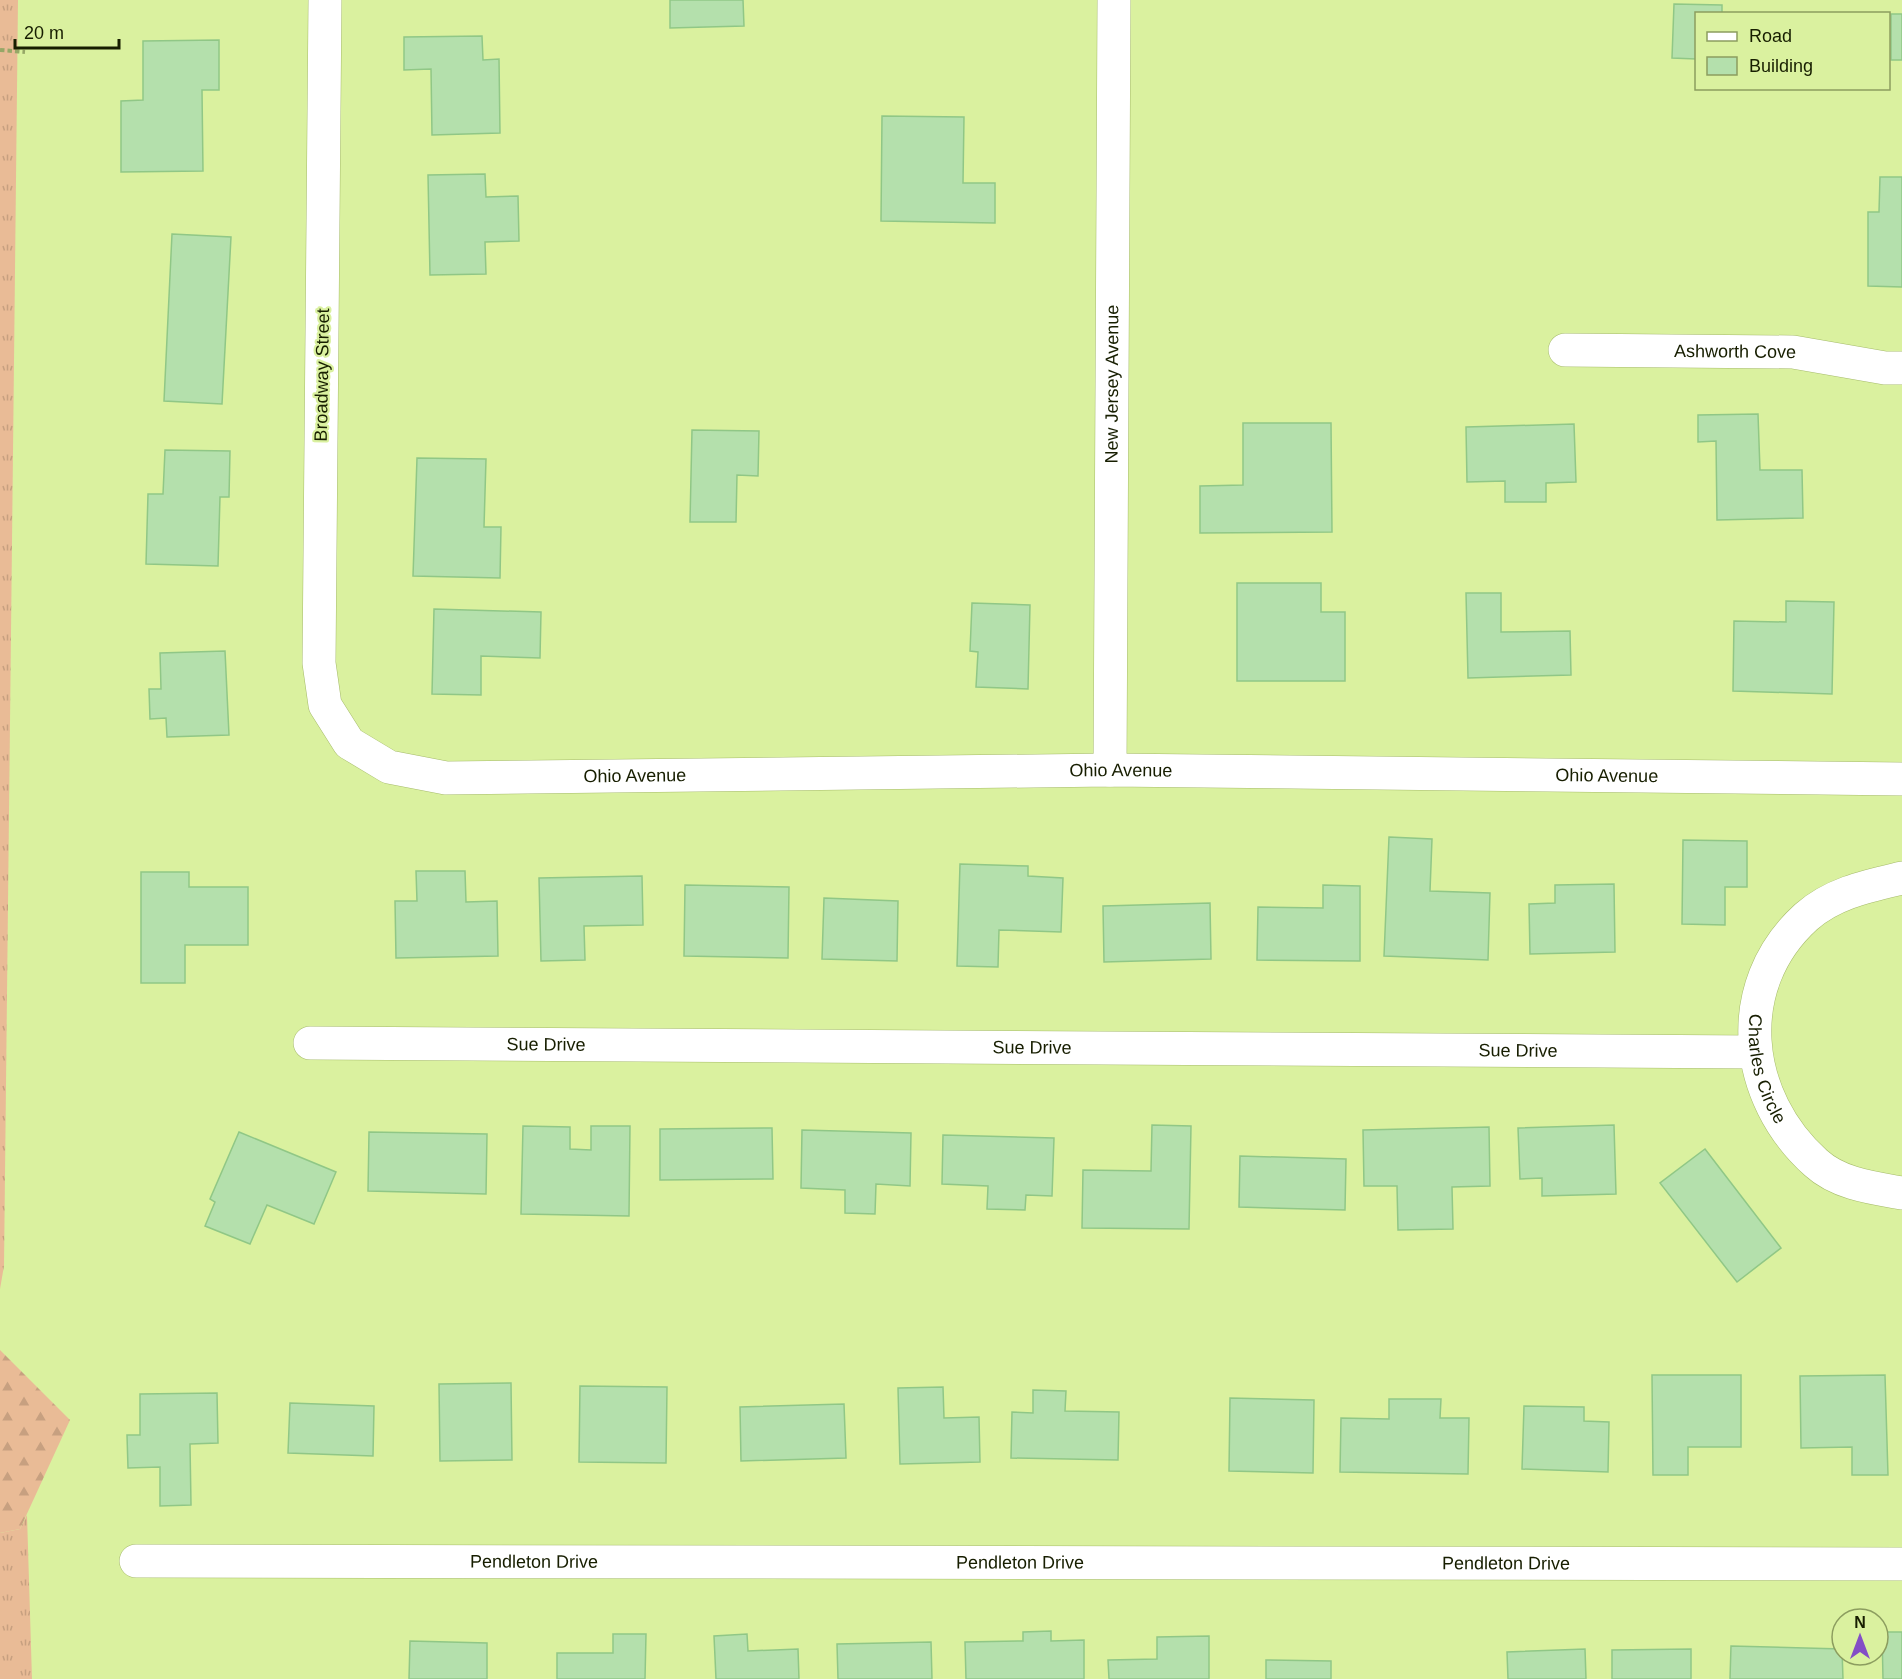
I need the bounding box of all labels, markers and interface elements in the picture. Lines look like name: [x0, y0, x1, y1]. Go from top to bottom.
scale bar: [15, 12, 118, 50]
legend: [1695, 12, 1890, 90]
text: 20 m: [24, 23, 64, 43]
text: Road: [1749, 26, 1792, 46]
text: Building: [1749, 56, 1813, 76]
street label: New Jersey Avenue: [1102, 305, 1122, 463]
street label: Broadway Street: [311, 308, 333, 442]
street label: Ashworth Cove: [1674, 341, 1796, 362]
street label: Ohio Avenue: [1069, 760, 1172, 781]
street label: Ohio Avenue: [583, 765, 686, 786]
street label: Ohio Avenue: [1555, 765, 1658, 786]
street label: Charles Circle: [1745, 1013, 1790, 1127]
street label: Sue Drive: [506, 1034, 586, 1055]
street label: Sue Drive: [992, 1037, 1072, 1058]
street label: Sue Drive: [1478, 1040, 1558, 1061]
street label: Pendleton Drive: [470, 1552, 598, 1572]
street label: Pendleton Drive: [956, 1552, 1084, 1573]
street label: Pendleton Drive: [1442, 1553, 1570, 1573]
north arrow: [1830, 1607, 1890, 1667]
text: N: [1854, 1614, 1866, 1631]

